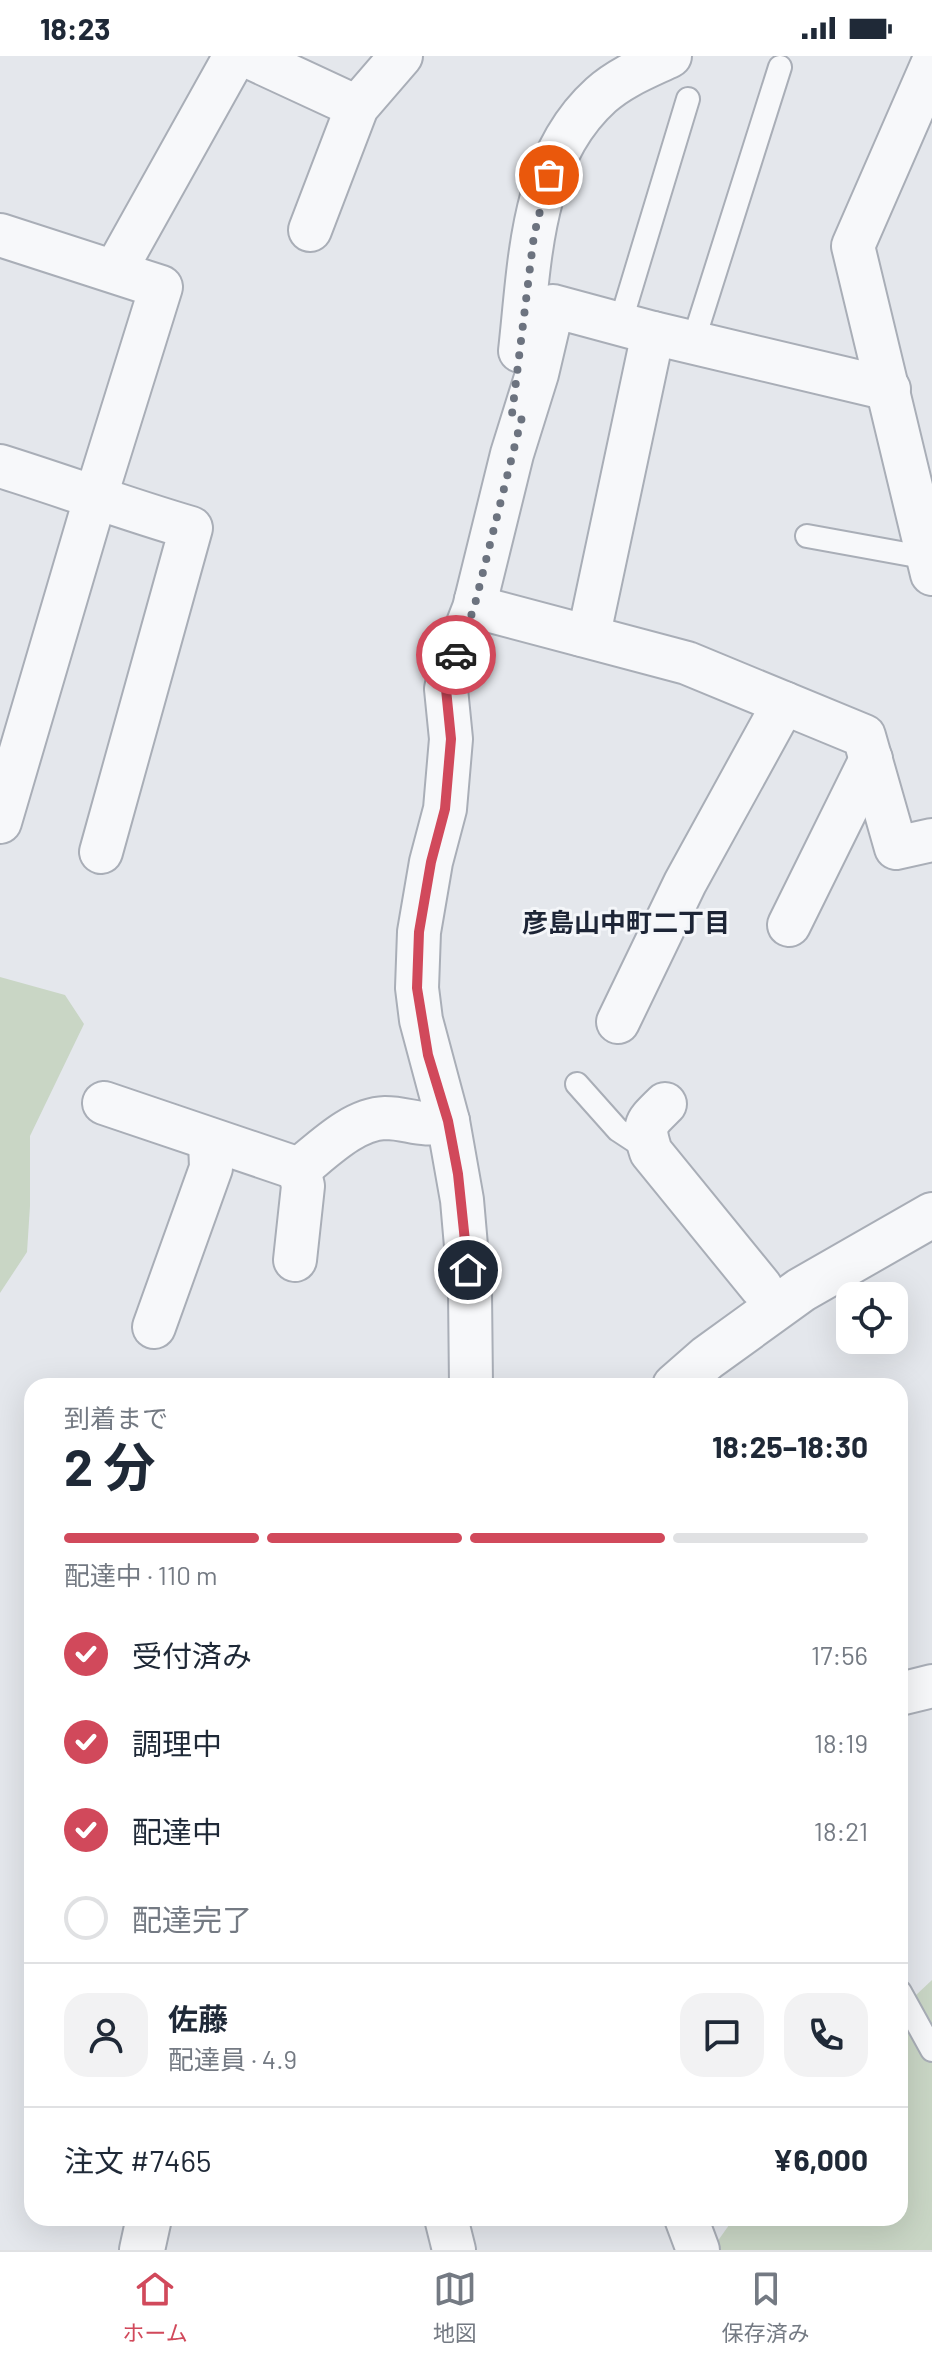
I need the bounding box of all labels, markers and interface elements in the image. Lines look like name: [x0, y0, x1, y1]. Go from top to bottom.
text: 18:23: [40, 10, 110, 46]
pin: [515, 141, 583, 209]
icon: bag: [527, 153, 571, 197]
courier: [416, 615, 496, 695]
icon: car: [434, 633, 478, 677]
district label: 彦島山中町二丁目: [522, 906, 730, 937]
pin: [434, 1236, 502, 1304]
icon: home: [446, 1248, 490, 1292]
map controls: [836, 1282, 908, 1354]
button: locate: [836, 1282, 908, 1354]
text: 到着まで: [64, 1402, 168, 1433]
text: 18:25–18:30: [712, 1428, 868, 1464]
text: 2 分: [64, 1434, 156, 1496]
text: 配達中 · 110 m: [64, 1559, 218, 1590]
icon: check: [64, 1632, 108, 1676]
text: 受付済み: [132, 1637, 252, 1673]
text: 17:56: [811, 1639, 868, 1670]
icon: check: [64, 1720, 108, 1764]
text: 調理中: [132, 1725, 222, 1761]
text: 18:19: [814, 1727, 868, 1758]
icon: check: [64, 1808, 108, 1852]
text: 配達中: [132, 1813, 222, 1849]
text: 18:21: [814, 1815, 868, 1846]
text: 配達完了: [132, 1901, 252, 1937]
button: person: [64, 1993, 148, 2077]
button: chat: [680, 1993, 764, 2077]
button: phone: [784, 1993, 868, 2077]
text: 佐藤: [168, 2000, 228, 2036]
text: 配達員 · 4.9: [168, 2043, 297, 2074]
text: ¥6,000: [773, 2141, 868, 2177]
text: 注文 #7465: [64, 2142, 211, 2178]
tab: ホーム: [122, 2267, 188, 2347]
tab: 地図: [433, 2267, 477, 2347]
tab: 保存済み: [722, 2267, 810, 2347]

